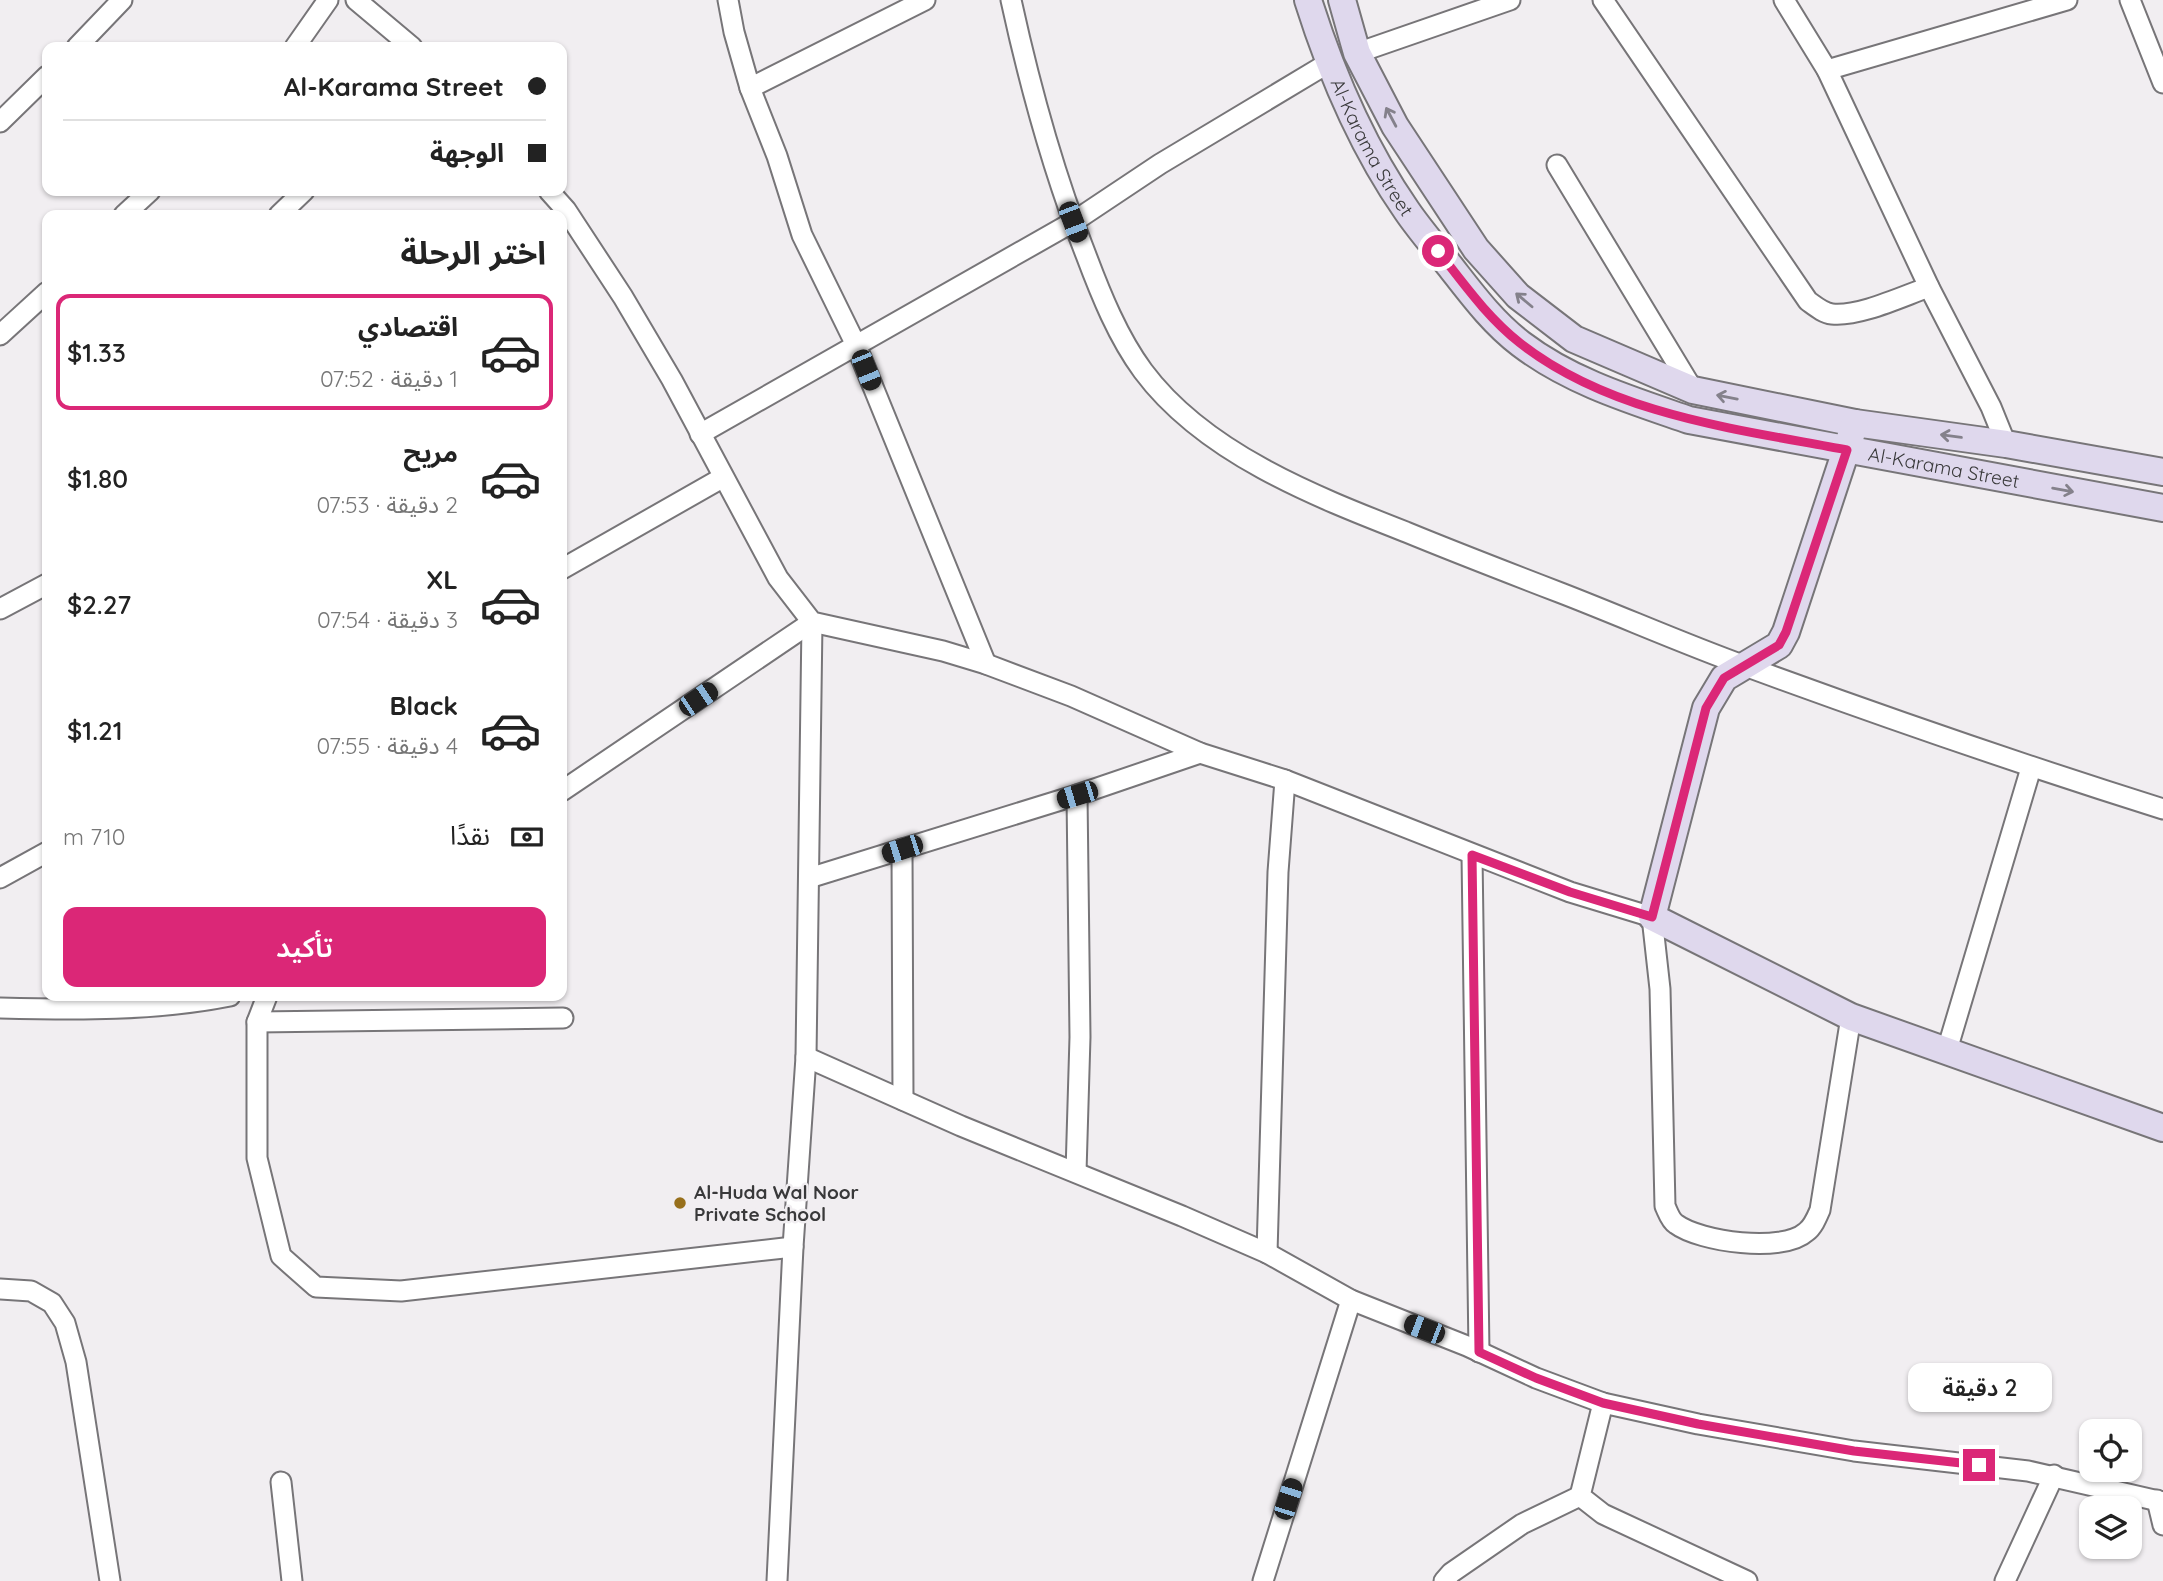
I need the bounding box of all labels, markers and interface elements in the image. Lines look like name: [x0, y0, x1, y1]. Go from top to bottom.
text: Al-Karama Street: [284, 70, 504, 103]
street label: Al-Karama Street: [1326, 75, 1419, 221]
one-way arrow: [1384, 107, 1397, 128]
text: الوجهة: [430, 136, 504, 169]
car: [1056, 199, 1091, 245]
text: اختر الرحلة: [400, 232, 546, 272]
route start: [1422, 235, 1454, 267]
one-way arrow: [1515, 293, 1533, 309]
text: اقتصادي: [358, 310, 458, 343]
icon: car: [479, 321, 542, 384]
text: $1.33: [67, 336, 126, 369]
car: [849, 347, 884, 393]
text: 1 دقيقة · 07:52: [320, 364, 458, 393]
one-way arrow: [1716, 390, 1739, 403]
one-way arrow: [1940, 430, 1963, 443]
text: مريح: [403, 436, 458, 469]
street label: Al-Karama Street: [1866, 442, 2021, 493]
icon: car: [479, 447, 542, 510]
text: $1.80: [67, 462, 128, 495]
one-way arrow: [2051, 484, 2074, 497]
text: 2 دقيقة · 07:53: [316, 490, 458, 519]
text: XL: [426, 563, 458, 596]
icon: car: [479, 573, 542, 636]
text: $2.27: [67, 588, 131, 621]
text: 3 دقيقة · 07:54: [317, 605, 458, 634]
car: [675, 679, 722, 719]
text: Black: [389, 689, 458, 722]
icon: car: [479, 699, 542, 762]
text: $1.21: [67, 714, 123, 747]
text: 4 دقيقة · 07:55: [317, 731, 458, 760]
car: [1054, 779, 1101, 811]
icon: cash: [508, 818, 546, 856]
text: نقدًا: [450, 819, 490, 852]
text: 710 m: [63, 822, 125, 851]
car: [879, 833, 926, 865]
button: تأكيد: [63, 907, 546, 987]
place label: Al-Huda Wal Noor Private School: [694, 1180, 859, 1226]
marker: Al-Huda Wal Noor Private School: [672, 1195, 688, 1211]
car: [1401, 1312, 1448, 1346]
callout: 2 دقيقة: [1907, 1364, 2051, 1412]
text: 2 دقيقة: [1942, 1373, 2018, 1402]
map controls: [2079, 1419, 2142, 1559]
button: locate: [2079, 1419, 2142, 1482]
route end: [1963, 1449, 1995, 1481]
car: [1272, 1476, 1305, 1522]
button: layers: [2079, 1496, 2142, 1559]

